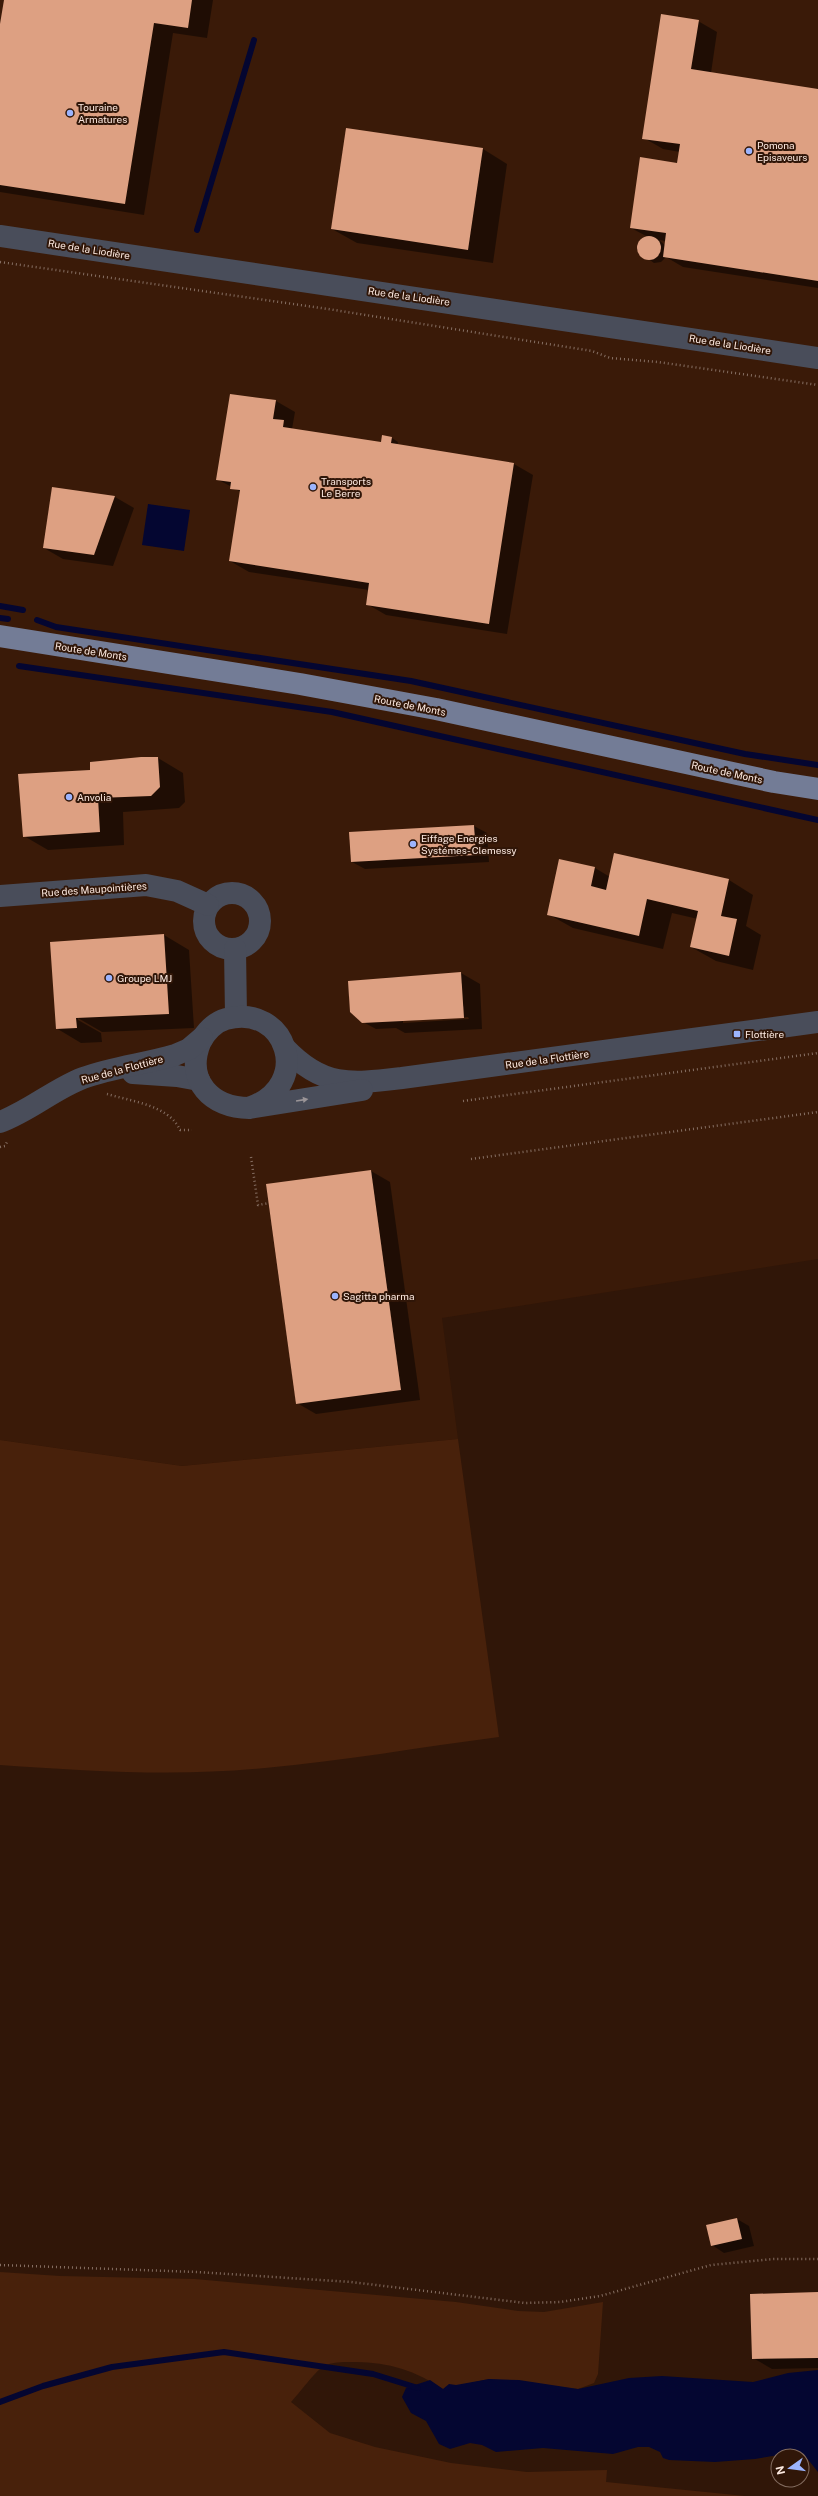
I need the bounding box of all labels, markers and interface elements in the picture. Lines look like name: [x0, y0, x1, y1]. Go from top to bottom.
place label: Touraine Armatures: [78, 101, 127, 125]
marker: Touraine Armatures: [65, 108, 75, 118]
place label: Pomona Episaveurs: [757, 139, 807, 163]
marker: Pomona Episaveurs: [744, 146, 754, 156]
street label: Rue de la Liodière: [47, 237, 131, 261]
street label: Rue de la Liodière: [367, 284, 451, 308]
street label: Rue de la Liodière: [688, 332, 772, 356]
place label: Transports Le Berre: [321, 475, 371, 499]
marker: Transports Le Berre: [308, 482, 318, 492]
street label: Route de Monts: [54, 639, 128, 663]
street label: Route de Monts: [373, 692, 447, 718]
street label: Route de Monts: [690, 759, 764, 785]
place label: Anvolia: [77, 791, 111, 803]
marker: Anvolia: [64, 792, 74, 802]
place label: Eiffage Energies Systémes- Clemessy: [421, 832, 517, 856]
marker: Eiffage Energies Systémes- Clemessy: [408, 839, 418, 849]
street label: Rue des Maupointières: [41, 879, 147, 899]
place label: Groupe LMJ: [117, 972, 172, 984]
marker: Groupe LMJ: [104, 973, 114, 983]
place label: Flottière: [745, 1028, 784, 1040]
marker: Flottière: [732, 1029, 742, 1039]
street label: Rue de la Flottière: [504, 1047, 590, 1071]
street label: Rue de la Flottière: [80, 1052, 165, 1086]
one-way arrow: [296, 1097, 308, 1103]
place label: Sagitta pharma: [343, 1290, 414, 1302]
marker: Sagitta pharma: [330, 1291, 340, 1301]
north arrow: [770, 2448, 810, 2488]
text: N: [773, 2465, 787, 2476]

